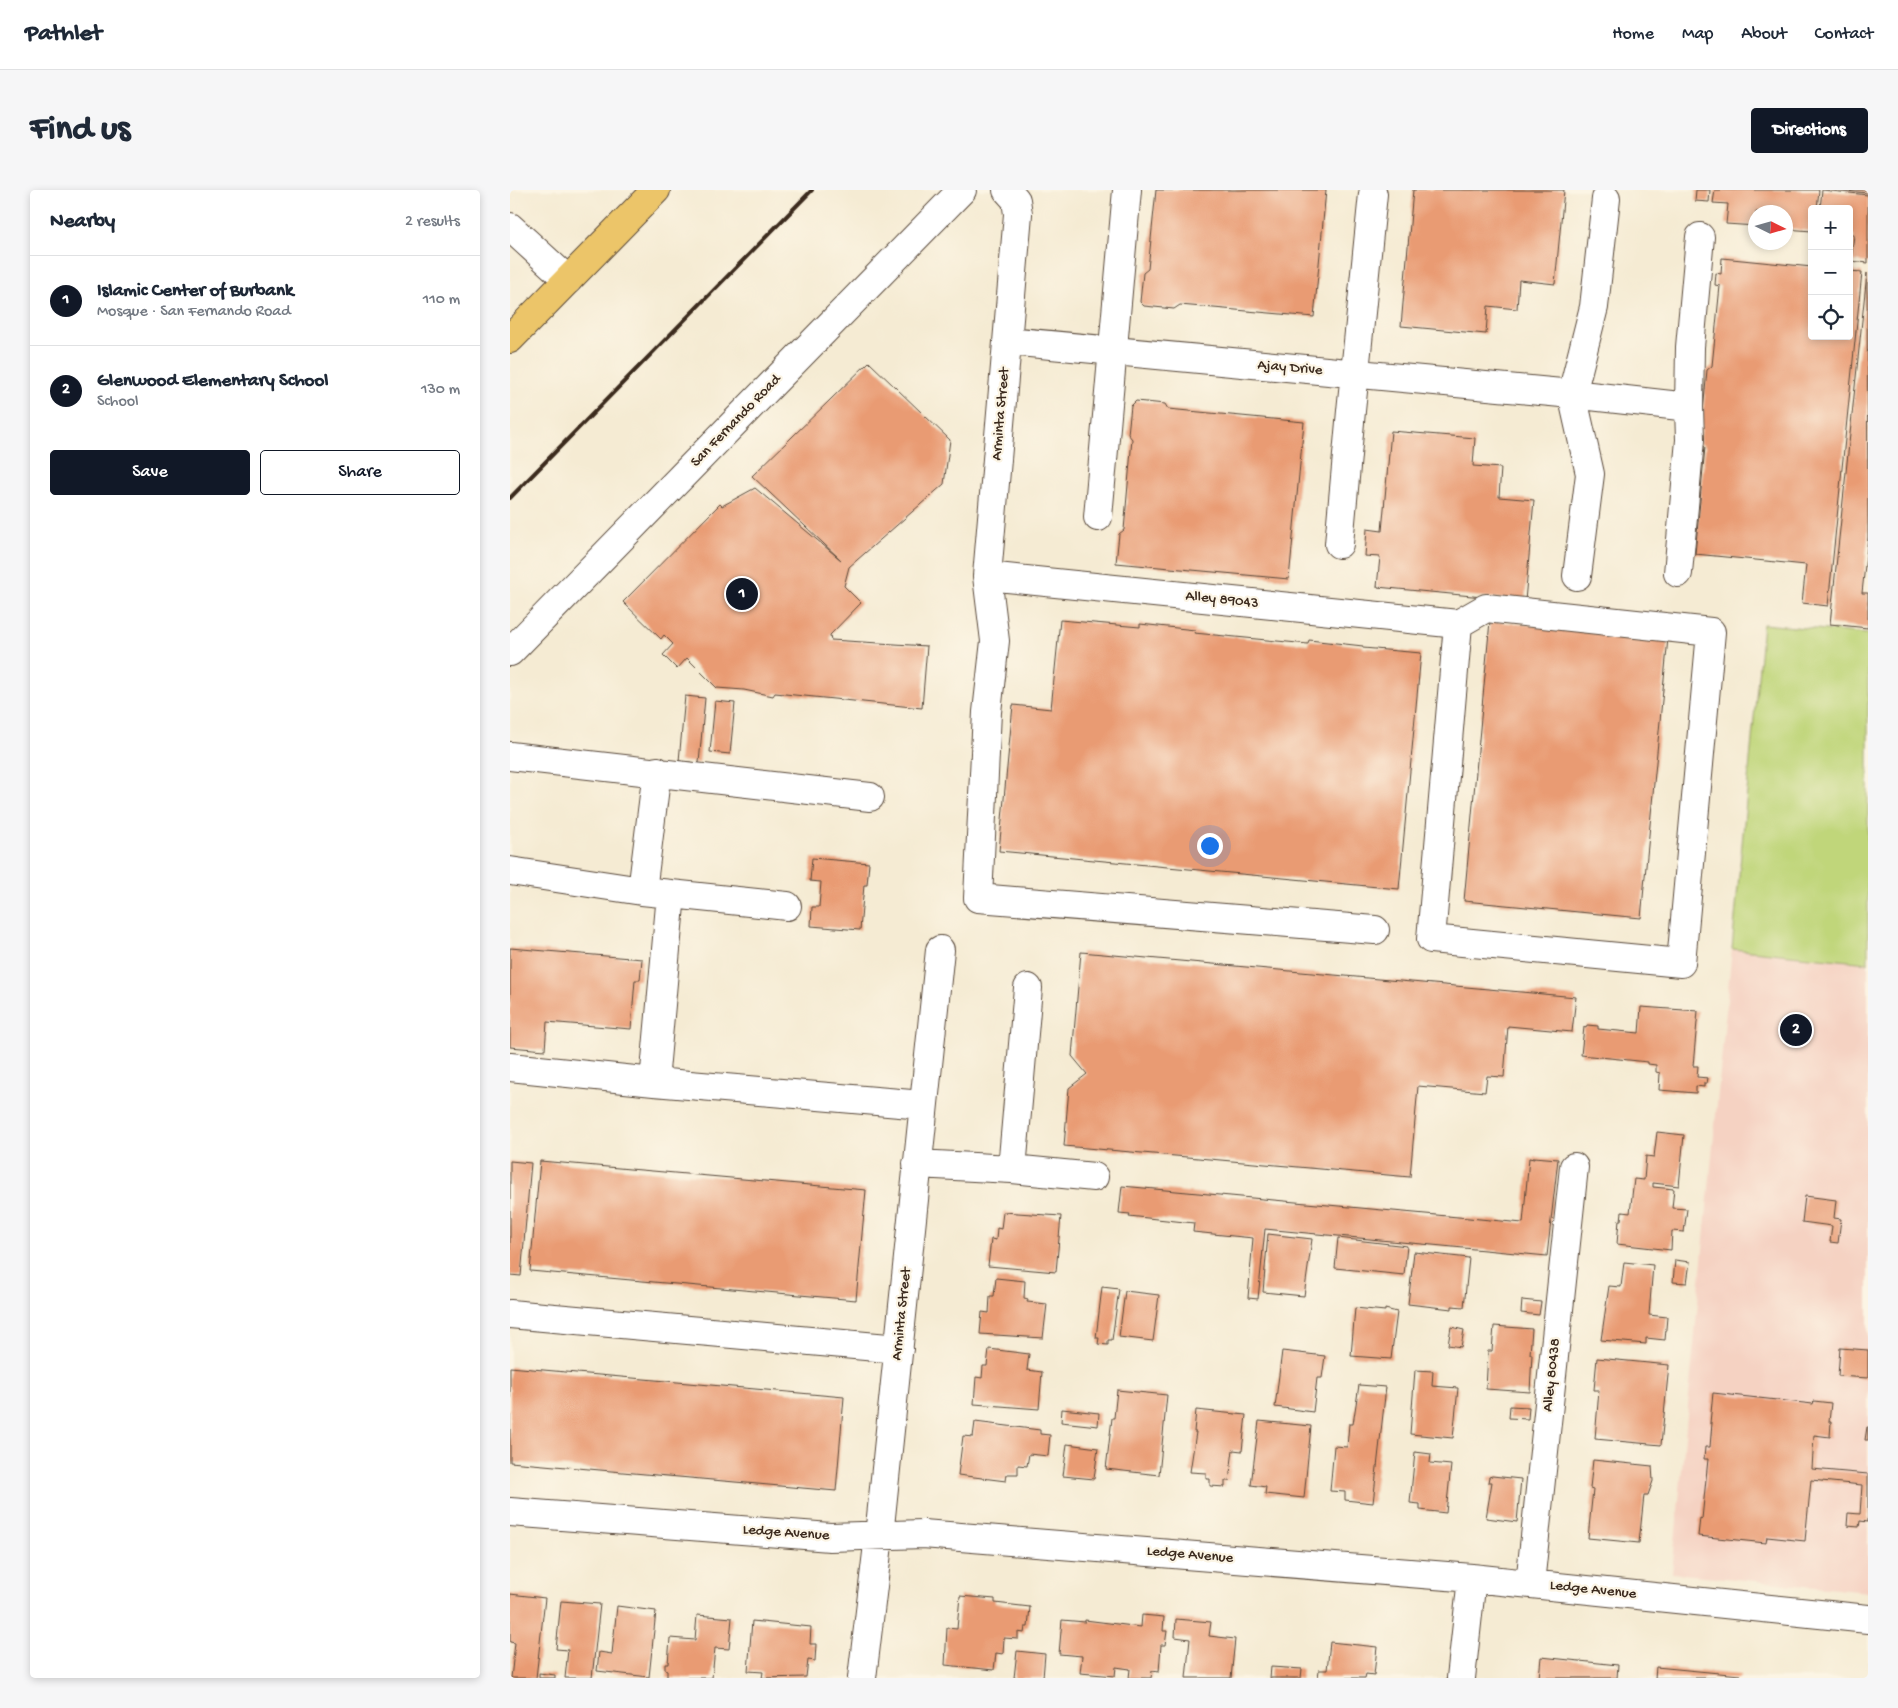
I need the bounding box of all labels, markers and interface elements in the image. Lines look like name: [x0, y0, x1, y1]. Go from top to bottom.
text: Pathlet: [25, 20, 102, 49]
text: Home: [1612, 24, 1654, 45]
text: Map: [1682, 24, 1713, 45]
text: About: [1741, 24, 1787, 45]
text: Contact: [1815, 24, 1873, 45]
button: Directions: [1751, 108, 1868, 153]
text: Find us: [30, 110, 130, 151]
north arrow: [1748, 205, 1793, 250]
map controls: [1808, 205, 1853, 340]
button: +: [1808, 205, 1853, 250]
text: Nearby: [50, 210, 115, 235]
text: 2 results: [405, 213, 460, 232]
button: −: [1808, 250, 1853, 295]
text: Islamic Center of Burbank: [97, 280, 293, 303]
text: 1: [63, 291, 69, 310]
text: 110 m: [423, 291, 460, 310]
button: locate: [1808, 295, 1853, 340]
text: Mosque · San Fernando Road: [97, 303, 291, 322]
street label: Ajay Drive: [1257, 356, 1324, 380]
street label: Arminta Street: [988, 365, 1014, 461]
text: Glenwood Elementary School: [97, 370, 329, 393]
street label: San Fernando Road: [687, 370, 786, 471]
text: 2: [62, 381, 70, 400]
text: 130 m: [421, 381, 460, 400]
text: School: [97, 393, 139, 412]
button: Save: [50, 450, 250, 495]
button: Share: [260, 450, 460, 495]
pin: 1: [726, 575, 758, 613]
street label: Alley 89043: [1185, 587, 1260, 613]
your location: [1197, 833, 1223, 859]
pin: 2: [1780, 1011, 1812, 1049]
street label: Arminta Street: [888, 1265, 916, 1361]
street label: Alley 80438: [1539, 1337, 1565, 1413]
street label: Ledge Avenue: [742, 1521, 830, 1545]
street label: Ledge Avenue: [1146, 1542, 1234, 1568]
street label: Ledge Avenue: [1549, 1577, 1637, 1604]

